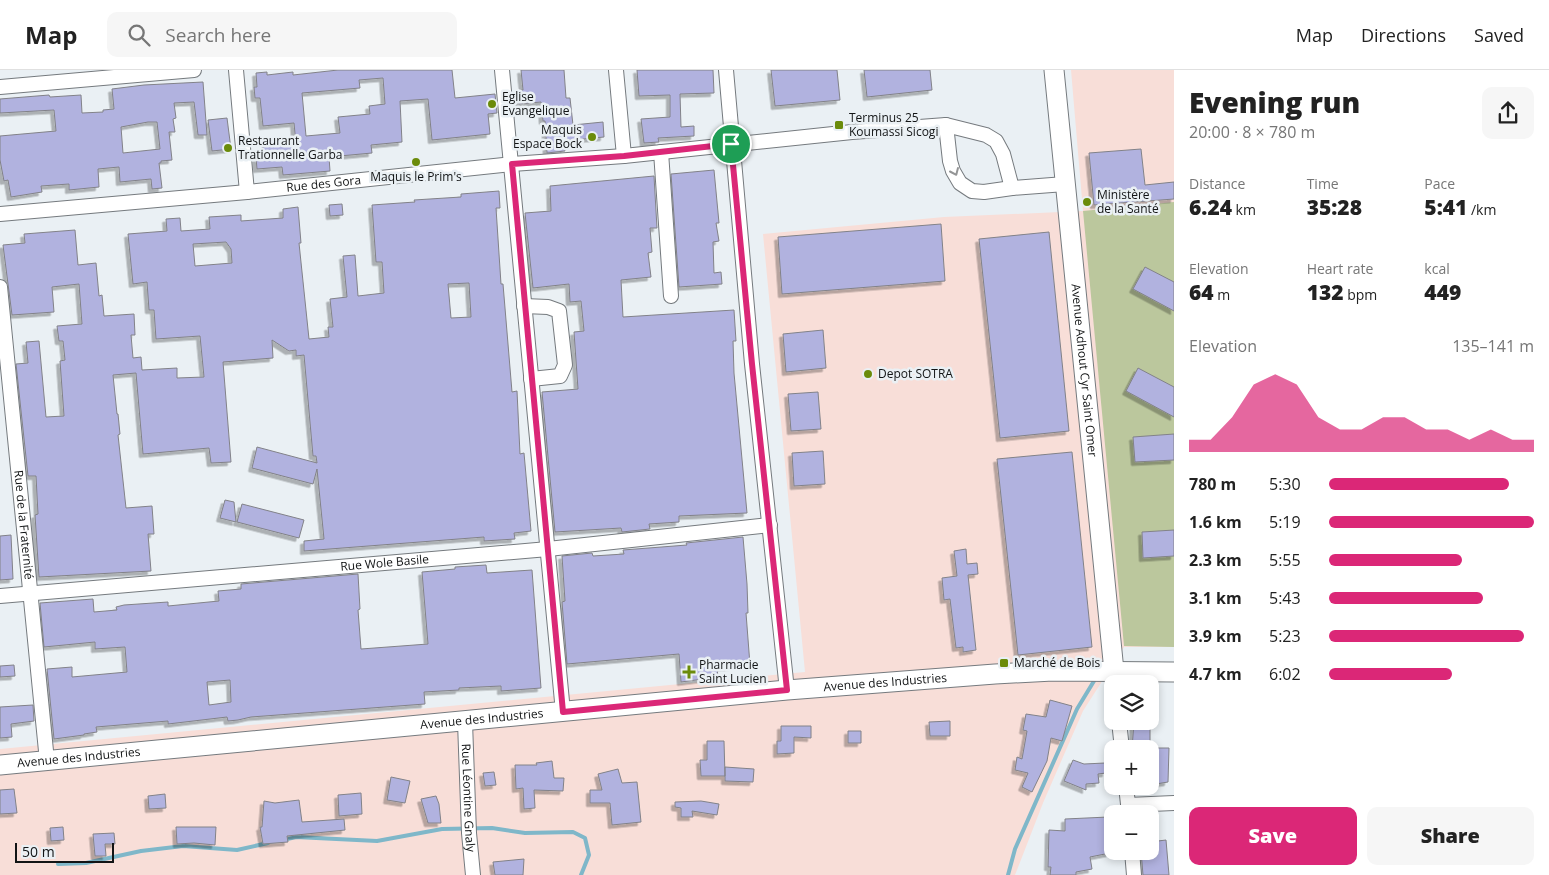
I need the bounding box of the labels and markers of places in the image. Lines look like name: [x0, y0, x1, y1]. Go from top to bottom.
place label: Eglise Evangelique: [502, 88, 570, 119]
marker: Eglise Evangelique: [486, 98, 498, 110]
place label: Terminus 25 Koumassi Sicogi: [849, 109, 938, 140]
marker: Terminus 25 Koumassi Sicogi: [833, 119, 845, 131]
place label: Maquis Espace Bock: [513, 121, 583, 152]
pin: [710, 123, 752, 165]
marker: Maquis Espace Bock: [586, 131, 598, 143]
place label: Restaurant Trationnelle Garba: [238, 132, 342, 163]
marker: Restaurant Trationnelle Garba: [222, 142, 234, 154]
marker: Maquis le Prim's: [410, 156, 422, 168]
place label: Maquis le Prim's: [370, 168, 462, 185]
place label: Ministère de la Santé: [1097, 186, 1159, 217]
marker: Ministère de la Santé: [1081, 196, 1093, 208]
place label: Depot SOTRA: [878, 365, 953, 382]
marker: Depot SOTRA: [862, 368, 874, 380]
place label: Marché de Bois: [1014, 654, 1101, 671]
place label: Pharmacie Saint Lucien: [699, 656, 767, 687]
marker: Marché de Bois: [998, 657, 1010, 669]
marker: Pharmacie Saint Lucien: [683, 666, 695, 678]

